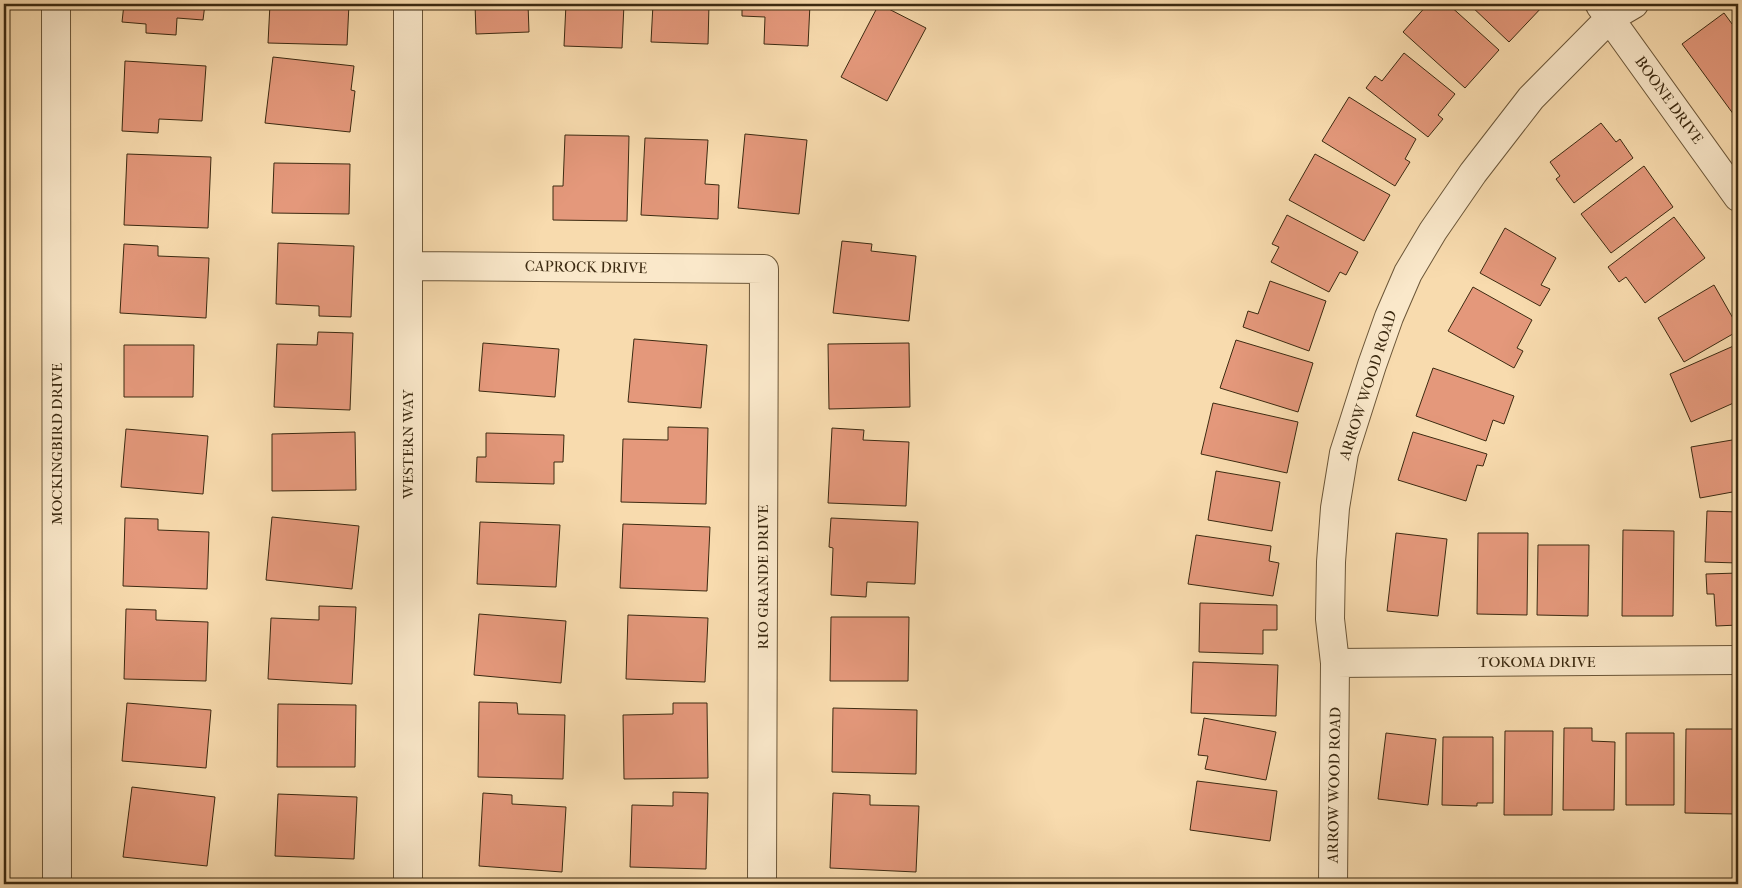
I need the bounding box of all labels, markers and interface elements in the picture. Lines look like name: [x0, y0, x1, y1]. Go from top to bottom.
street label: BOONE DRIVE: [1631, 53, 1707, 147]
street label: CAPROCK DRIVE: [525, 257, 647, 277]
street label: ARROW WOOD ROAD: [1335, 308, 1401, 463]
street label: MOCKINGBIRD DRIVE: [48, 363, 66, 525]
street label: WESTERN WAY: [399, 388, 417, 500]
street label: RIO GRANDE DRIVE: [754, 505, 772, 649]
street label: TOKOMA DRIVE: [1478, 653, 1596, 671]
street label: ARROW WOOD ROAD: [1324, 707, 1344, 864]

